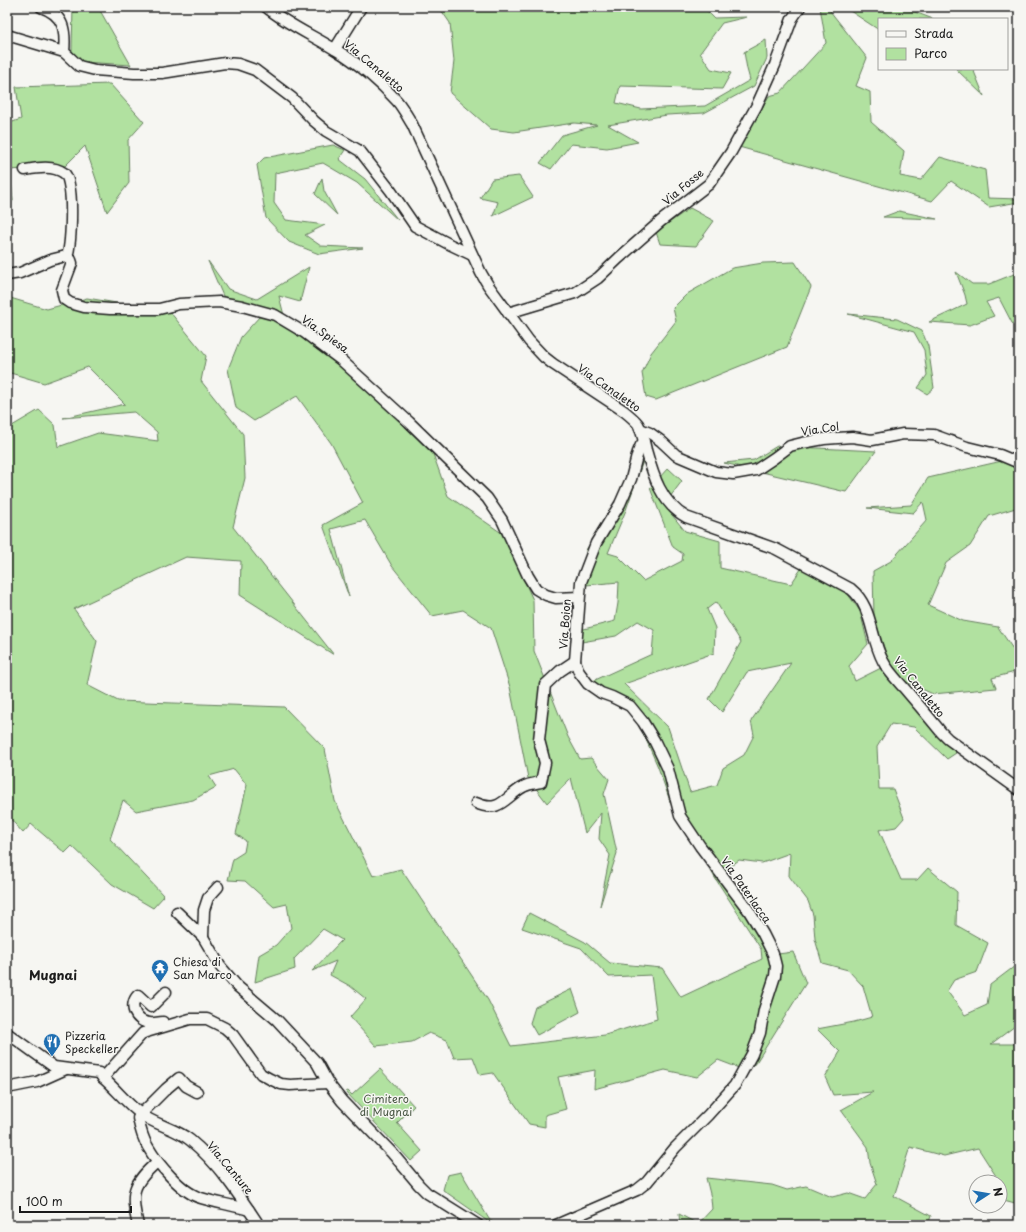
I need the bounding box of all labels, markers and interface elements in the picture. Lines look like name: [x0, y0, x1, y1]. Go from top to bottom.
legend: [878, 18, 1008, 70]
text: Strada: [914, 24, 954, 42]
street label: Via Canaletto: [341, 35, 408, 96]
text: Parco: [914, 44, 948, 62]
street label: Via Fosse: [658, 164, 707, 209]
street label: Via Spiesa: [298, 310, 353, 357]
street label: Via Canaletto: [574, 359, 644, 416]
street label: Via Col: [800, 417, 840, 440]
street label: Via Boion: [554, 598, 575, 650]
street label: Via Canaletto: [890, 653, 949, 721]
street label: Via Paterlacca: [717, 853, 776, 927]
place label: Chiesa di San Marco: [173, 953, 232, 983]
temple icon: Chiesa di San Marco: [150, 958, 170, 983]
district label: Mugnai: [29, 965, 77, 984]
place label: Pizzeria Speckeller: [65, 1027, 119, 1057]
restaurant icon: Pizzeria Speckeller: [42, 1032, 62, 1057]
park label: Cimitero di Mugnai: [360, 1090, 412, 1120]
street label: Via Canture: [203, 1137, 258, 1198]
north arrow: [968, 1174, 1008, 1214]
text: N: [989, 1186, 1008, 1198]
scale bar: [20, 1188, 131, 1214]
text: 100 m: [26, 1192, 63, 1210]

